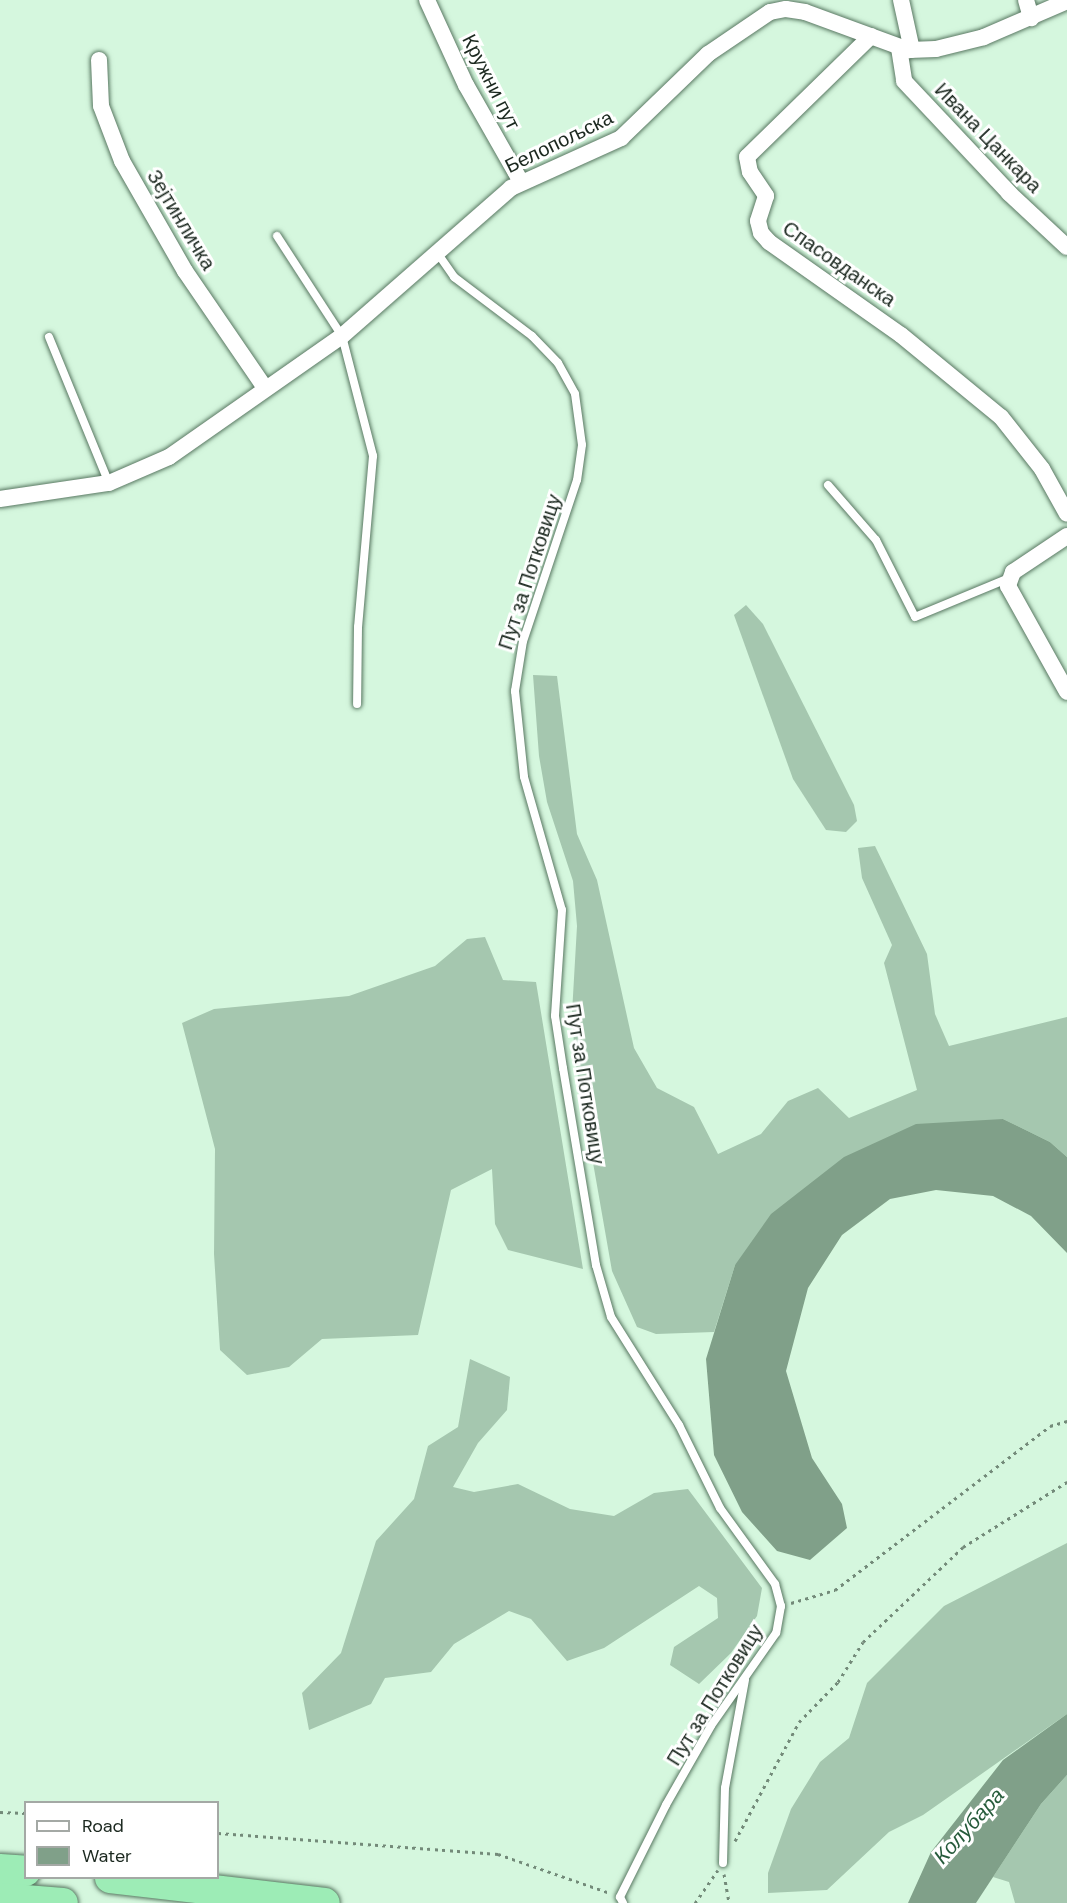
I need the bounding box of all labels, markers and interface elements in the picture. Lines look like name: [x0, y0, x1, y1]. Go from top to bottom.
street label: Кружни пут: [457, 30, 525, 134]
street label: Ивана Цанкара: [930, 78, 1046, 198]
street label: Белопољска: [501, 106, 617, 178]
street label: Зејтинличка: [142, 166, 220, 274]
street label: Спасовданска: [778, 216, 900, 312]
street label: Пут за Потковицу: [494, 491, 566, 653]
street label: Пут за Потковицу: [560, 1002, 610, 1166]
street label: Пут за Потковицу: [662, 1620, 768, 1770]
water label: Колубара: [929, 1783, 1009, 1869]
legend: [24, 1801, 219, 1879]
text: Road: [82, 1814, 124, 1838]
text: Water: [82, 1844, 132, 1868]

